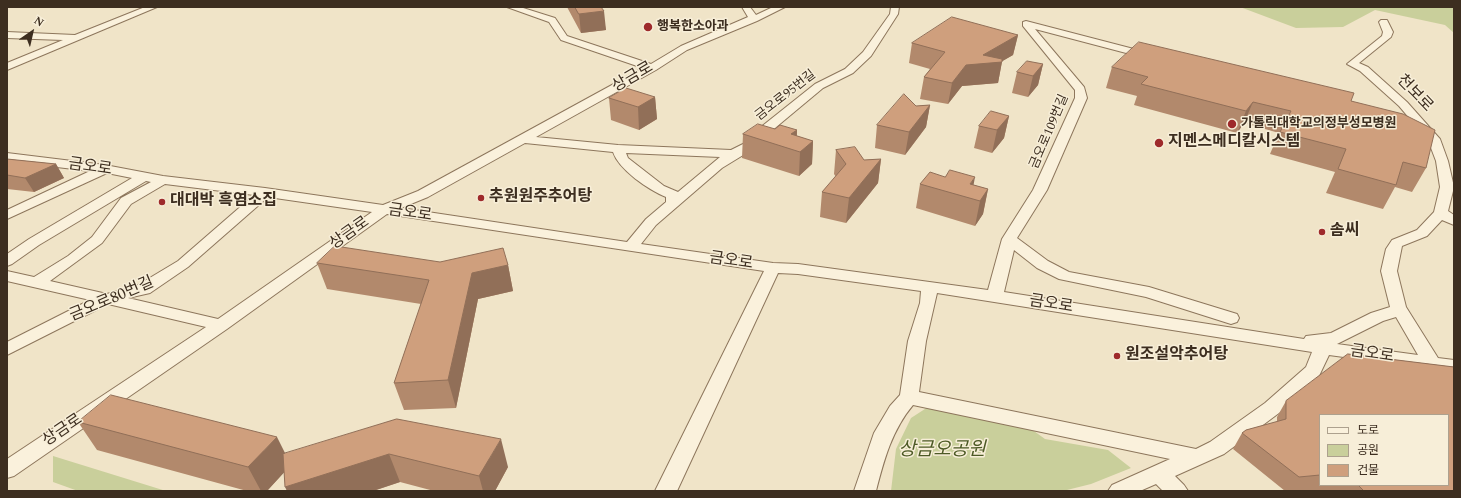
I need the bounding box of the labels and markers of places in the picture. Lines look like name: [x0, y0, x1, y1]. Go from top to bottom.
place label: 행복한소아과: [657, 19, 729, 35]
marker: 행복한소아과: [642, 21, 654, 33]
place label: 가톨릭대학교의정부성모병원: [1241, 116, 1396, 132]
marker: 가톨릭대학교의정부성모병원: [1226, 118, 1238, 130]
place label: 지멘스메디칼시스템: [1168, 133, 1300, 153]
marker: 지멘스메디칼시스템: [1153, 137, 1165, 149]
place label: 추원원주추어탕: [489, 188, 592, 208]
place label: 대대박 흑염소집: [170, 192, 277, 212]
marker: 추원원주추어탕: [476, 193, 486, 203]
marker: 대대박 흑염소집: [157, 197, 167, 207]
place label: 솜씨: [1330, 222, 1359, 242]
marker: 솜씨: [1317, 227, 1327, 237]
place label: 원조설악추어탕: [1125, 346, 1228, 366]
marker: 원조설악추어탕: [1112, 351, 1122, 361]

